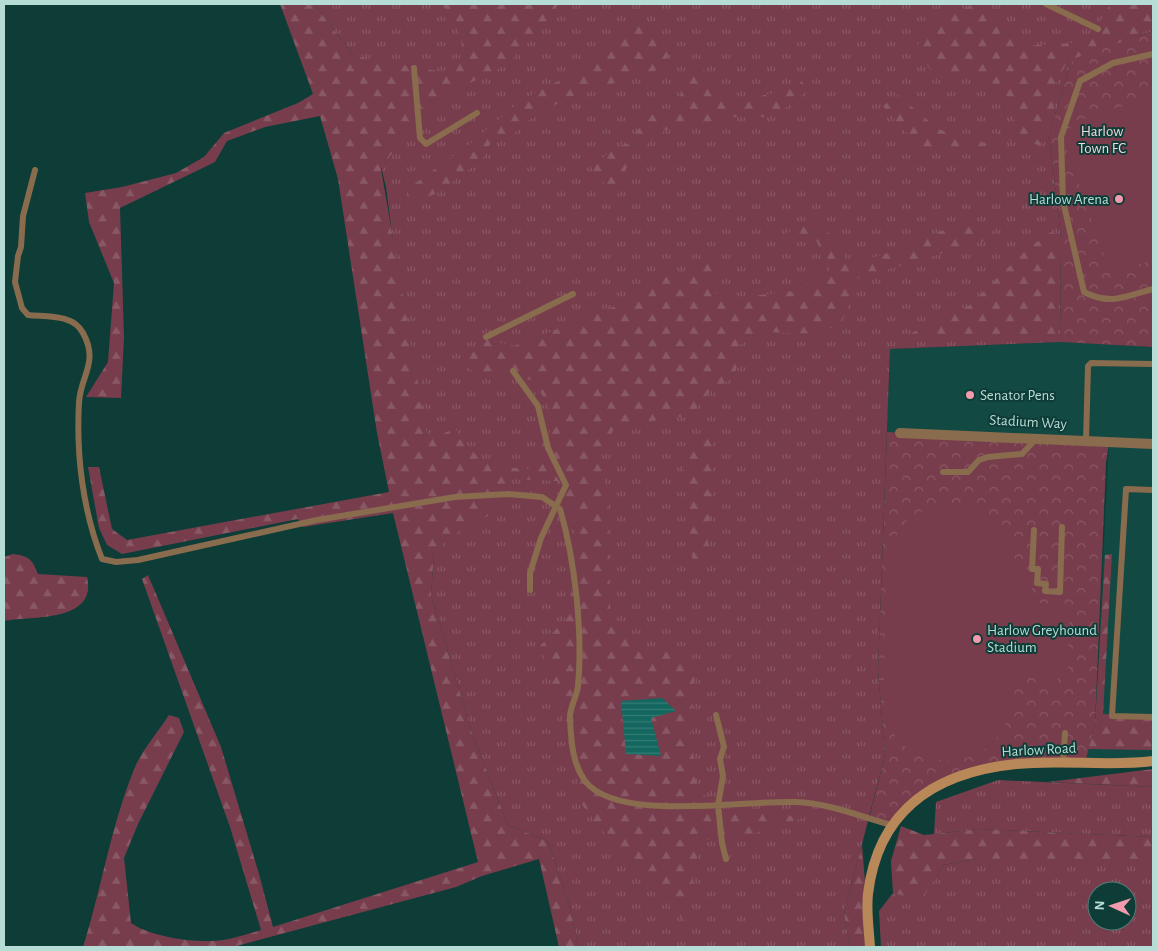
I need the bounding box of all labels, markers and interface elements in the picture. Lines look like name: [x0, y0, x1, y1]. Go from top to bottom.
park label: Harlow Town FC: [1078, 124, 1126, 156]
place label: Harlow Arena: [1029, 192, 1109, 207]
marker: Harlow Arena: [1113, 193, 1125, 205]
place label: Senator Pens: [980, 388, 1055, 403]
marker: Senator Pens: [964, 389, 976, 401]
street label: Stadium Way: [989, 412, 1068, 432]
place label: Harlow Greyhound Stadium: [987, 623, 1097, 655]
marker: Harlow Greyhound Stadium: [971, 633, 983, 645]
street label: Harlow Road: [1001, 741, 1077, 759]
north arrow: [1087, 881, 1137, 931]
text: N: [1093, 900, 1107, 911]

